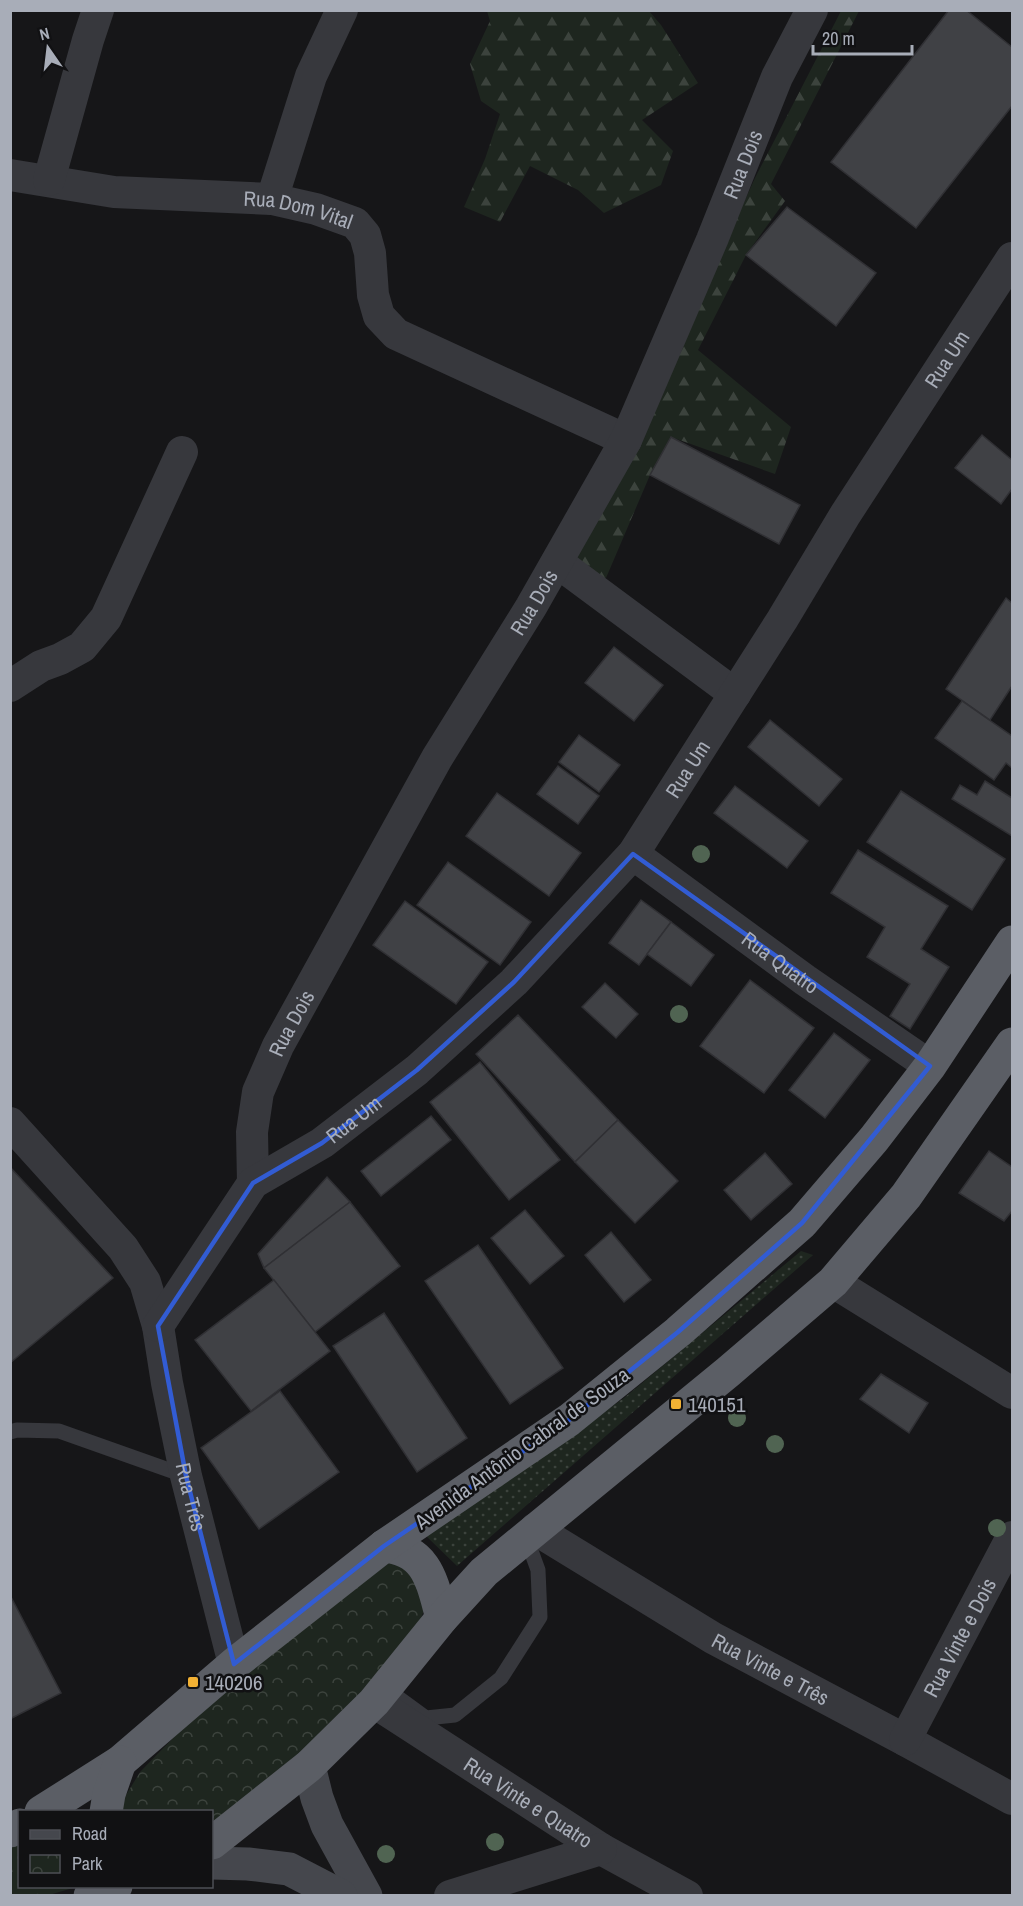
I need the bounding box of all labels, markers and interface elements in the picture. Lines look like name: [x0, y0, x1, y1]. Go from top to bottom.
north arrow: [18, 18, 78, 78]
scale bar: [813, 18, 912, 56]
text: N: [37, 22, 52, 45]
text: 20 m: [822, 26, 855, 51]
street label: Rua Dois: [715, 125, 769, 203]
street label: Rua Dom Vital: [243, 183, 357, 236]
street label: Rua Um: [917, 325, 976, 393]
street label: Rua Dois: [503, 564, 564, 640]
street label: Rua Um: [658, 734, 716, 803]
street label: Rua Quatro: [736, 924, 825, 1000]
street label: Rua Dois: [261, 984, 321, 1061]
street label: Rua Um: [319, 1088, 387, 1150]
street label: Avenida Antônio Cabral de Souza: [408, 1360, 636, 1536]
place label: 140151: [688, 1390, 746, 1419]
marker: 140151: [669, 1397, 683, 1411]
street label: Rua Três: [169, 1460, 214, 1534]
street label: Rua Vinte e Dois: [916, 1573, 1002, 1702]
street label: Rua Vinte e Três: [707, 1626, 834, 1712]
place label: 140206: [205, 1668, 262, 1697]
marker: 140206: [186, 1675, 200, 1689]
street label: Rua Vinte e Quatro: [458, 1750, 599, 1854]
legend: [18, 1810, 213, 1888]
text: Road: [72, 1821, 107, 1846]
text: Park: [72, 1851, 103, 1876]

